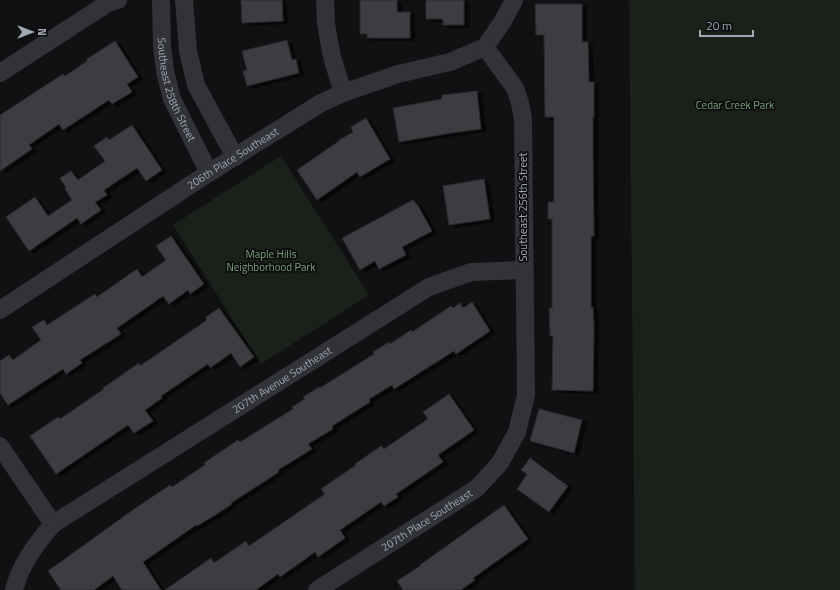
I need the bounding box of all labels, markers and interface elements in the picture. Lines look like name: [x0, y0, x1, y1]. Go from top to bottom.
north arrow: [12, 12, 52, 52]
scale bar: [700, 12, 753, 38]
text: 20 m: [706, 16, 732, 35]
text: N: [34, 28, 50, 36]
street label: Southeast 258th Street: [154, 37, 200, 144]
park label: Cedar Creek Park: [696, 97, 775, 113]
street label: 206th Place Southeast: [184, 123, 282, 193]
street label: Southeast 256th Street: [515, 152, 531, 261]
park label: Maple Hills Neighborhood Park: [226, 246, 316, 275]
street label: 207th Avenue Southeast: [229, 342, 335, 417]
street label: 207th Place Southeast: [378, 485, 476, 555]

